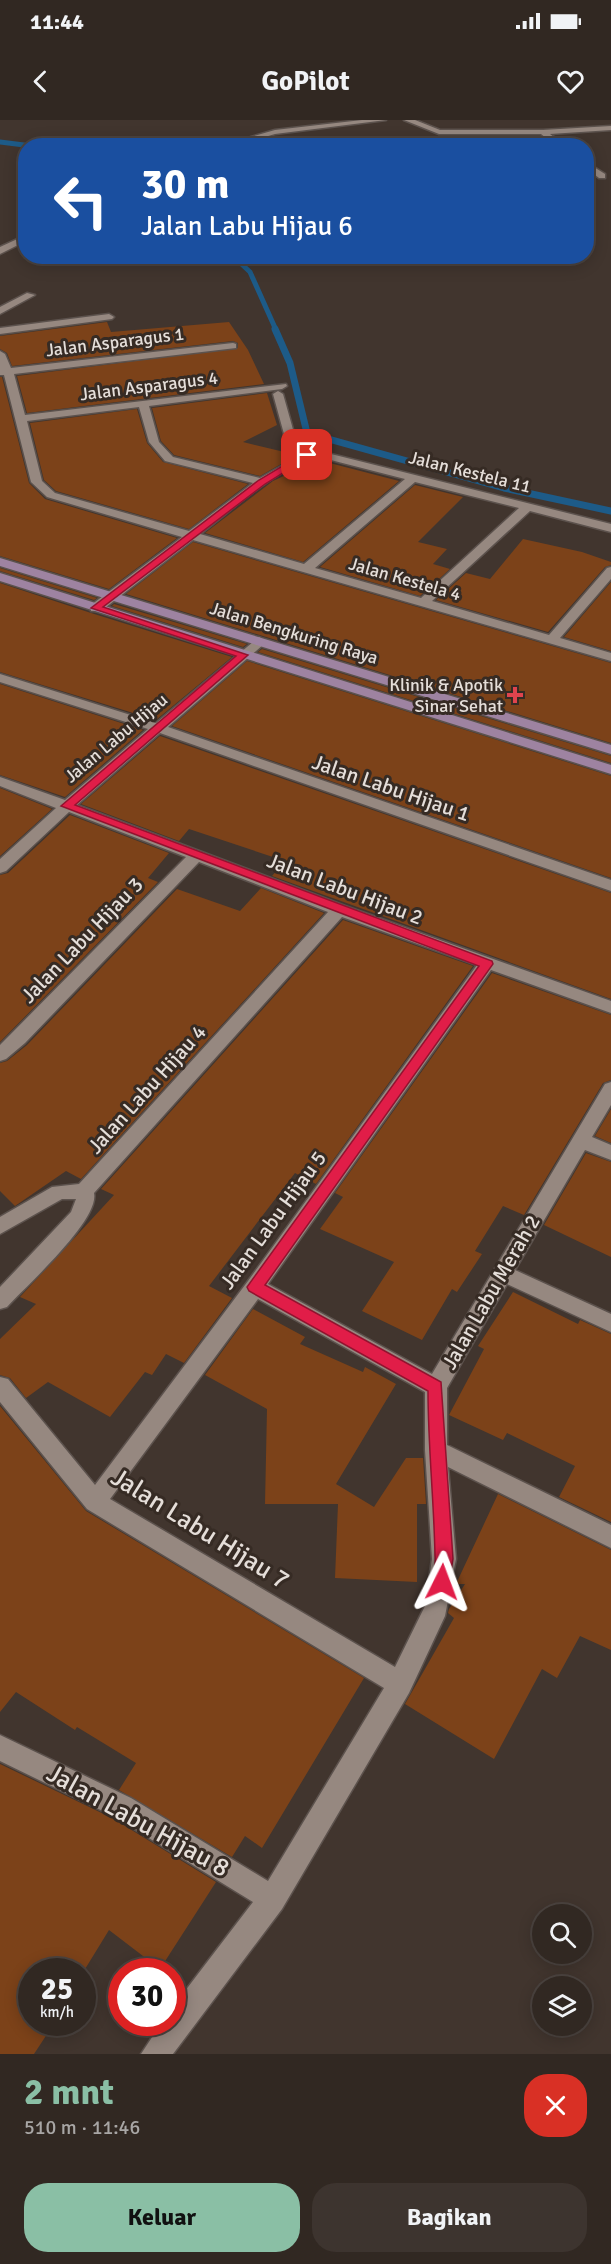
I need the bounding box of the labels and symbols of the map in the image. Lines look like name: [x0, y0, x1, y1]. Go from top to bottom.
street label: Jalan Asparagus 1: [45, 323, 185, 361]
street label: Jalan Asparagus 4: [79, 367, 220, 405]
pin: [281, 429, 332, 480]
street label: Jalan Kestela 11: [407, 446, 533, 498]
street label: Jalan Kestela 4: [346, 553, 464, 606]
street label: Jalan Bengkuring Raya: [207, 597, 381, 669]
place label: Klinik & Apotik Sinar Sehat: [389, 674, 503, 717]
marker: Klinik & Apotik Sinar Sehat: [508, 688, 522, 702]
street label: Jalan Labu Hijau: [60, 689, 172, 787]
street label: Jalan Labu Hijau 1: [309, 749, 473, 827]
street label: Jalan Labu Hijau 2: [263, 847, 427, 931]
street label: Jalan Labu Hijau 3: [15, 872, 149, 1008]
street label: Jalan Labu Hijau 4: [82, 1019, 212, 1159]
street label: Jalan Labu Hijau 5: [214, 1146, 332, 1294]
street label: Jalan Labu Merah 2: [436, 1210, 546, 1374]
street label: Jalan Labu Hijau 7: [105, 1461, 295, 1597]
position arrow: [410, 1550, 474, 1614]
street label: Jalan Labu Hijau 8: [41, 1758, 235, 1884]
speed limit sign: 30: [108, 1958, 186, 2036]

